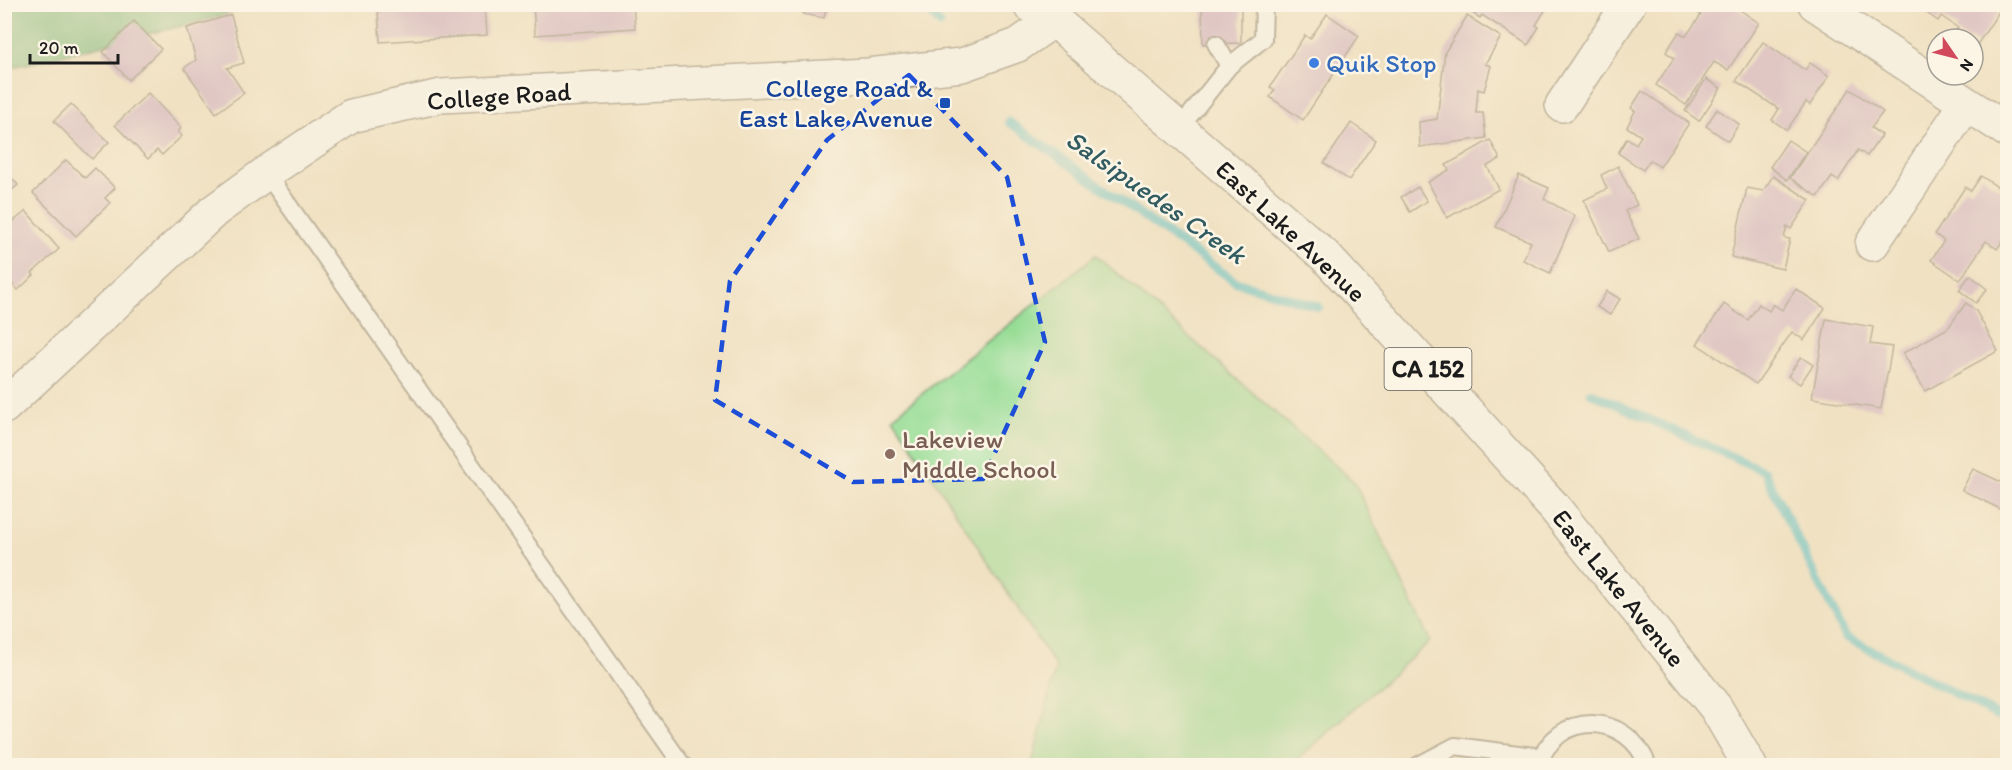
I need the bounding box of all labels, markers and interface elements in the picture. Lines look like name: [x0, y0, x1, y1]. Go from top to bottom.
scale bar: [30, 27, 118, 65]
north arrow: [1925, 27, 1985, 87]
text: 20 m: [39, 37, 79, 59]
place label: Quik Stop: [1326, 47, 1436, 79]
text: N: [1956, 55, 1978, 75]
marker: Quik Stop: [1307, 56, 1321, 70]
place label: College Road & East Lake Avenue: [739, 72, 933, 134]
street label: College Road: [426, 75, 573, 117]
marker: College Road & East Lake Avenue: [938, 96, 952, 110]
water label: Salsipuedes Creek: [1060, 122, 1254, 272]
street label: East Lake Avenue: [1209, 153, 1373, 309]
road number: CA 152: [1384, 348, 1472, 390]
place label: Lakeview Middle School: [902, 423, 1057, 485]
marker: Lakeview Middle School: [883, 447, 897, 461]
street label: East Lake Avenue: [1545, 503, 1693, 673]

